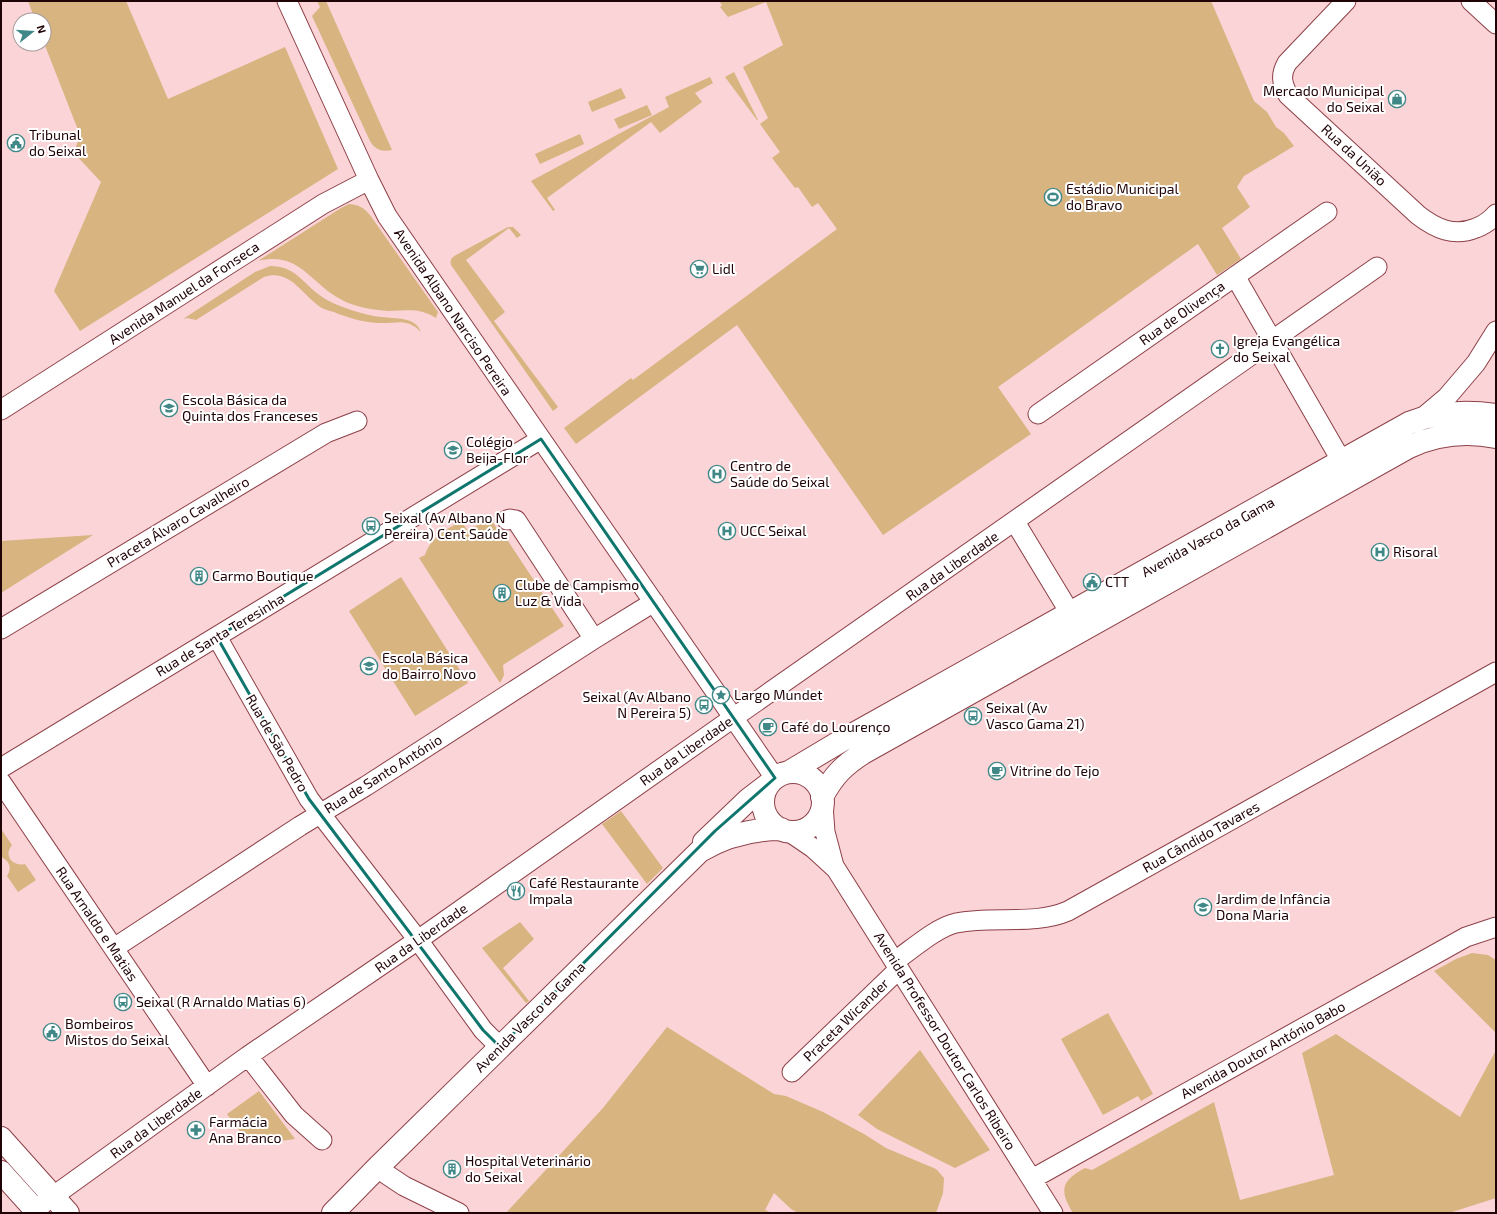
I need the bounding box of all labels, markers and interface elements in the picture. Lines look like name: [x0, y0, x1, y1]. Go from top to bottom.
north arrow: [12, 12, 52, 52]
text: N: [35, 23, 49, 35]
place label: Mercado Municipal do Seixal: [1263, 82, 1385, 115]
shop icon: Mercado Municipal do Seixal: [1387, 89, 1407, 109]
street label: Rua da União: [1318, 120, 1390, 189]
place label: Tribunal do Seixal: [29, 126, 87, 159]
public building icon: Tribunal do Seixal: [6, 133, 26, 153]
place label: Estádio Municipal do Bravo: [1066, 180, 1180, 213]
sports icon: Estádio Municipal do Bravo: [1043, 187, 1063, 207]
street label: Avenida Albano Narciso Pereira: [391, 225, 516, 399]
street label: Avenida Manuel da Fonseca: [105, 238, 262, 348]
supermarket icon: Lidl: [689, 259, 709, 279]
place label: Lidl: [712, 260, 736, 277]
street label: Rua de Olivença: [1136, 277, 1228, 349]
place label: Igreja Evangélica do Seixal: [1233, 332, 1340, 365]
church icon: Igreja Evangélica do Seixal: [1210, 339, 1230, 359]
place label: Escola Básica da Quinta dos Franceses: [182, 391, 318, 424]
school or university icon: Escola Básica da Quinta dos Franceses: [159, 398, 179, 418]
place label: Colégio Beija-Flor: [466, 433, 529, 466]
school or university icon: Colégio Beija-Flor: [443, 440, 463, 460]
place label: Centro de Saúde do Seixal: [730, 457, 830, 490]
hospital icon: Centro de Saúde do Seixal: [707, 464, 727, 484]
street label: Praceta Álvaro Cavalheiro: [103, 472, 252, 571]
street label: Avenida Vasco da Gama: [1138, 493, 1277, 580]
place label: Seixal (Av Albano N Pereira) Cent Saúde: [384, 509, 508, 542]
bus stop icon: Seixal (Av Albano N Pereira) Cent Saúde: [361, 516, 381, 536]
hospital icon: UCC Seixal: [717, 521, 737, 541]
place label: UCC Seixal: [740, 522, 807, 539]
street label: Rua da Liberdade: [902, 527, 1001, 604]
hospital icon: Risoral: [1370, 542, 1390, 562]
place label: Risoral: [1393, 543, 1438, 560]
building icon: Carmo Boutique: [189, 566, 209, 586]
place label: Carmo Boutique: [212, 567, 314, 584]
public building icon: CTT: [1082, 572, 1102, 592]
place label: CTT: [1105, 573, 1129, 590]
place label: Clube de Campismo Luz & Vida: [515, 576, 639, 609]
building icon: Clube de Campismo Luz & Vida: [492, 583, 512, 603]
street label: Rua de Santa Teresinha: [152, 589, 287, 680]
place label: Escola Básica do Bairro Novo: [382, 649, 476, 682]
school or university icon: Escola Básica do Bairro Novo: [359, 656, 379, 676]
place icon: Largo Mundet: [711, 685, 731, 705]
place label: Largo Mundet: [734, 686, 823, 703]
place label: Seixal (Av Albano N Pereira 5): [583, 688, 691, 721]
street label: Rua de São Pedro: [243, 691, 312, 795]
bus stop icon: Seixal (Av Albano N Pereira 5): [694, 695, 714, 715]
place label: Seixal (Av Vasco Gama 21): [986, 699, 1084, 732]
bus stop icon: Seixal (Av Vasco Gama 21): [963, 706, 983, 726]
street label: Rua da Liberdade: [636, 712, 735, 789]
cafe icon: Café do Lourenço: [758, 717, 778, 737]
place label: Café do Lourenço: [781, 718, 891, 736]
street label: Rua de Santo António: [321, 730, 445, 817]
cafe icon: Vitrine do Tejo: [987, 761, 1007, 781]
place label: Vitrine do Tejo: [1010, 762, 1100, 779]
street label: Rua Cândido Tavares: [1139, 797, 1262, 876]
street label: Rua Arnaldo e Matias: [53, 863, 142, 984]
place label: Café Restaurante Impala: [529, 874, 639, 907]
restaurant icon: Café Restaurante Impala: [506, 881, 526, 901]
place label: Jardim de Infância Dona Maria: [1216, 890, 1330, 923]
school or university icon: Jardim de Infância Dona Maria: [1193, 897, 1213, 917]
street label: Rua da Liberdade: [371, 899, 470, 976]
street label: Avenida Professor Doutor Carlos Ribeiro: [871, 929, 1020, 1153]
street label: Avenida Vasco da Gama: [471, 958, 588, 1075]
street label: Praceta Wicander: [799, 974, 892, 1065]
bus stop icon: Seixal (R Arnaldo Matias 6): [113, 992, 133, 1012]
place label: Seixal (R Arnaldo Matias 6): [136, 993, 306, 1010]
street label: Avenida Doutor António Babo: [1178, 997, 1348, 1102]
place label: Bombeiros Mistos do Seixal: [65, 1015, 169, 1048]
public building icon: Bombeiros Mistos do Seixal: [42, 1022, 62, 1042]
street label: Rua da Liberdade: [107, 1084, 205, 1162]
place label: Farmácia Ana Branco: [209, 1113, 281, 1146]
pharmacy icon: Farmácia Ana Branco: [186, 1120, 206, 1140]
place label: Hospital Veterinário do Seixal: [465, 1152, 591, 1185]
building icon: Hospital Veterinário do Seixal: [442, 1159, 462, 1179]

